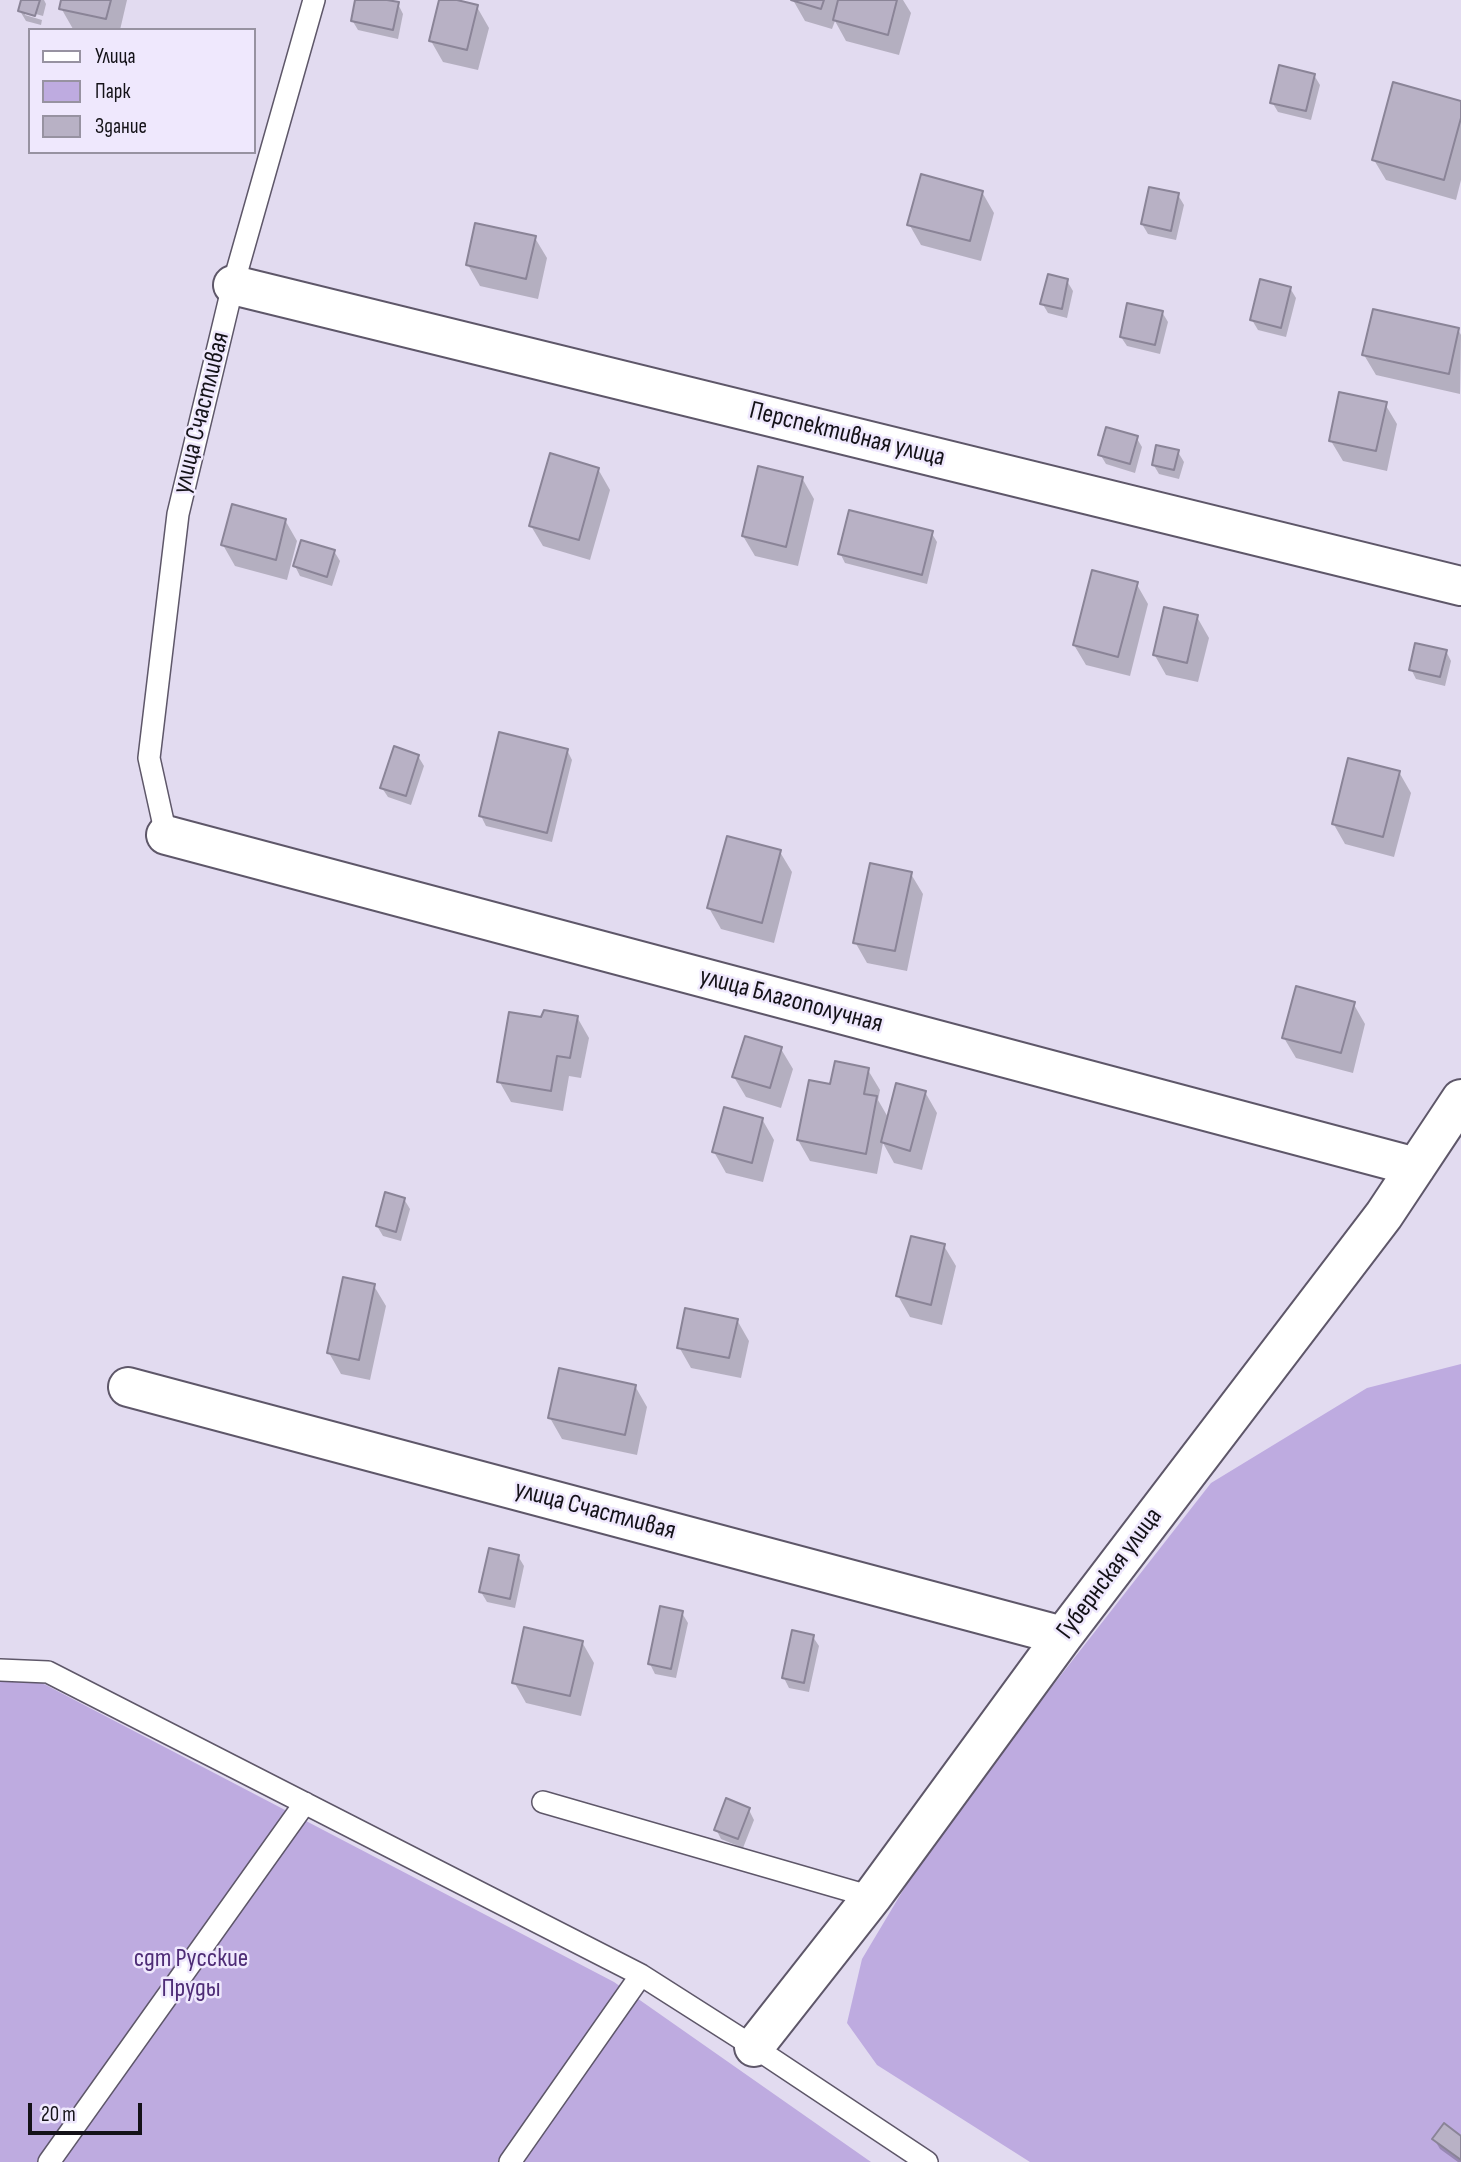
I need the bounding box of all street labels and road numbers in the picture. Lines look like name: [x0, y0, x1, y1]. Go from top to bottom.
street label: улица Счастливая: [167, 329, 237, 497]
street label: Перспективная улица: [746, 396, 948, 474]
street label: улица Благополучная: [696, 962, 886, 1040]
street label: улица Счастливая: [511, 1475, 679, 1547]
street label: Губернская улица: [1051, 1502, 1169, 1646]

